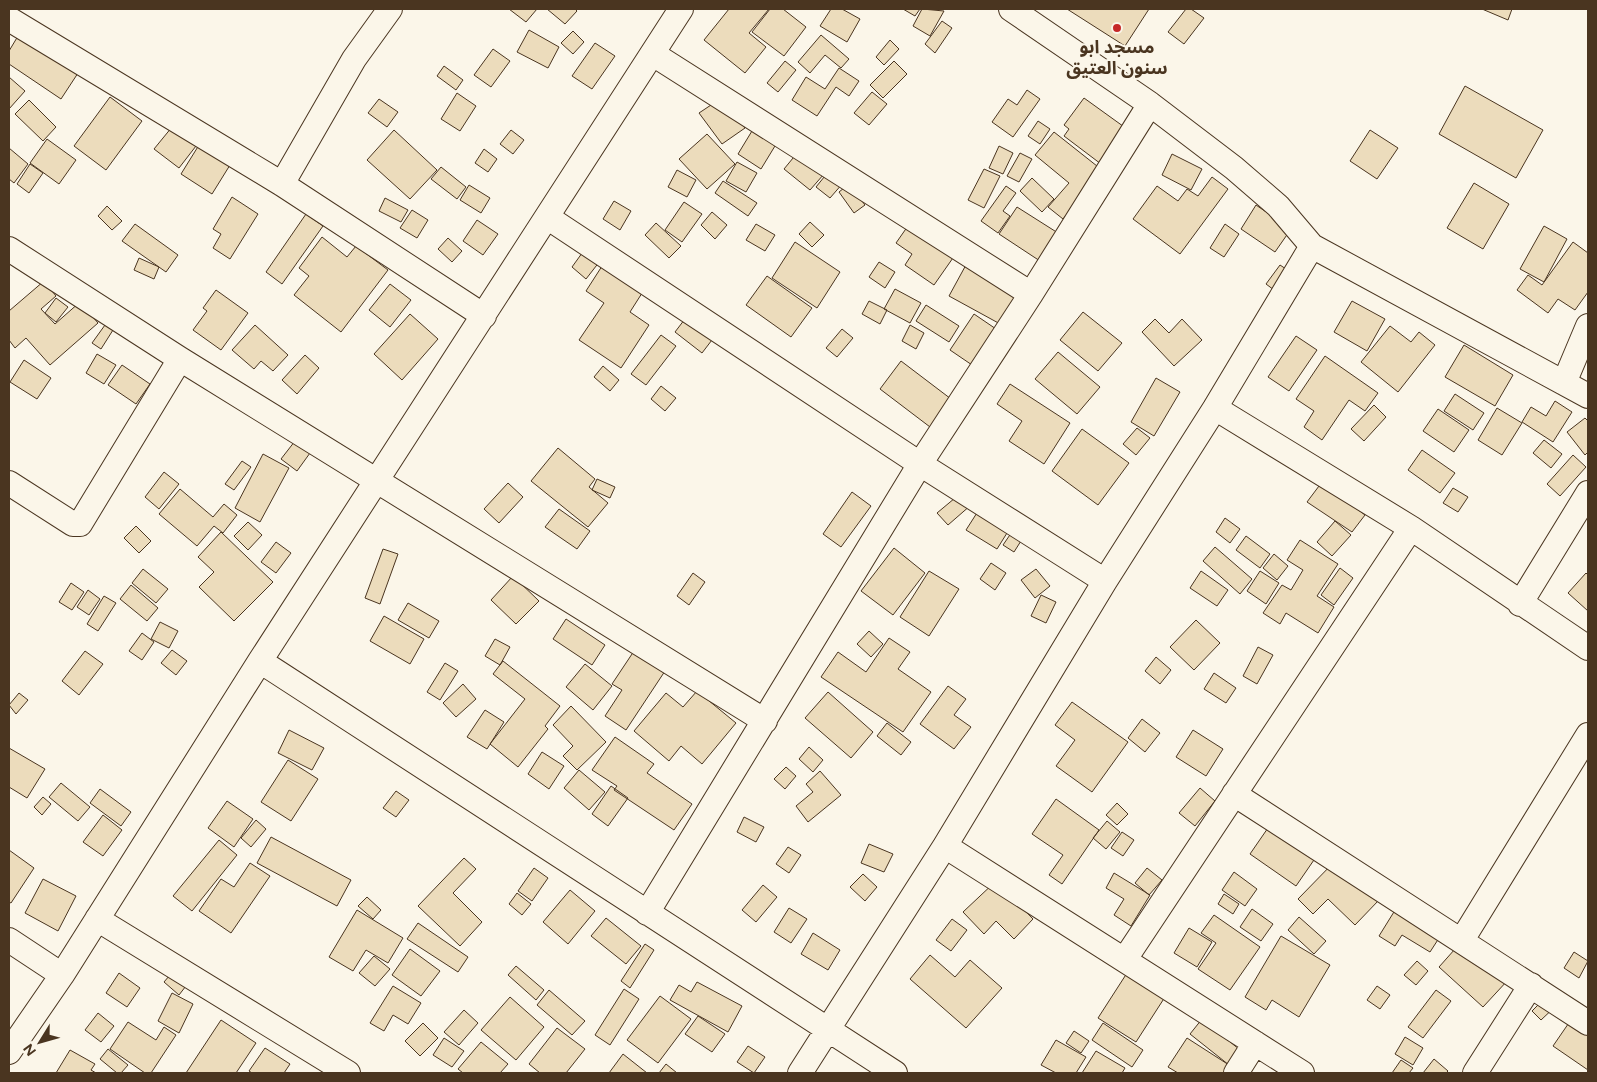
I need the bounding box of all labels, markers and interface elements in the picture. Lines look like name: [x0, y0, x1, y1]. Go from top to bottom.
marker: مسجد ابو سنون العتيق: [1111, 22, 1123, 34]
place label: مسجد ابو سنون العتيق: [1066, 36, 1168, 79]
north arrow: [15, 1017, 65, 1067]
text: N: [20, 1040, 40, 1059]

